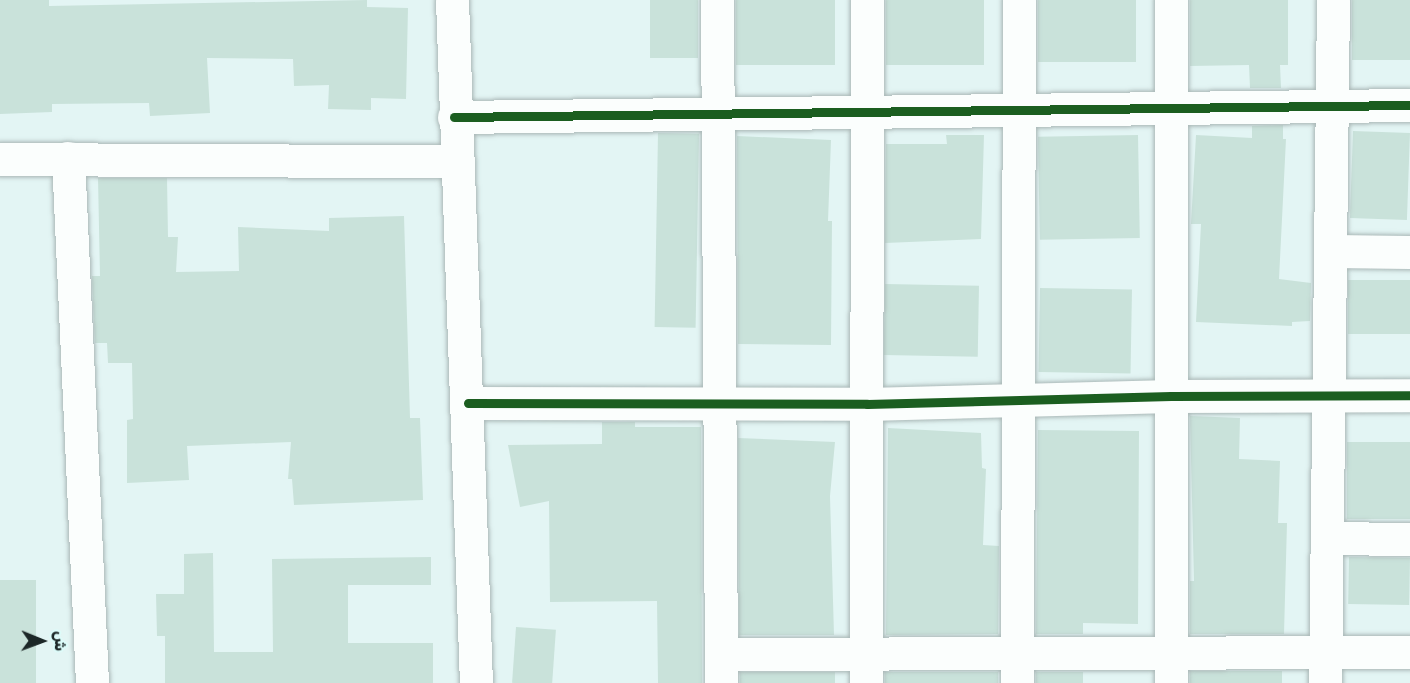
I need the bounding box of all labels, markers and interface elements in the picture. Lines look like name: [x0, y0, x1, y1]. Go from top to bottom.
north arrow: [12, 611, 72, 671]
text: ش: [51, 631, 70, 652]

